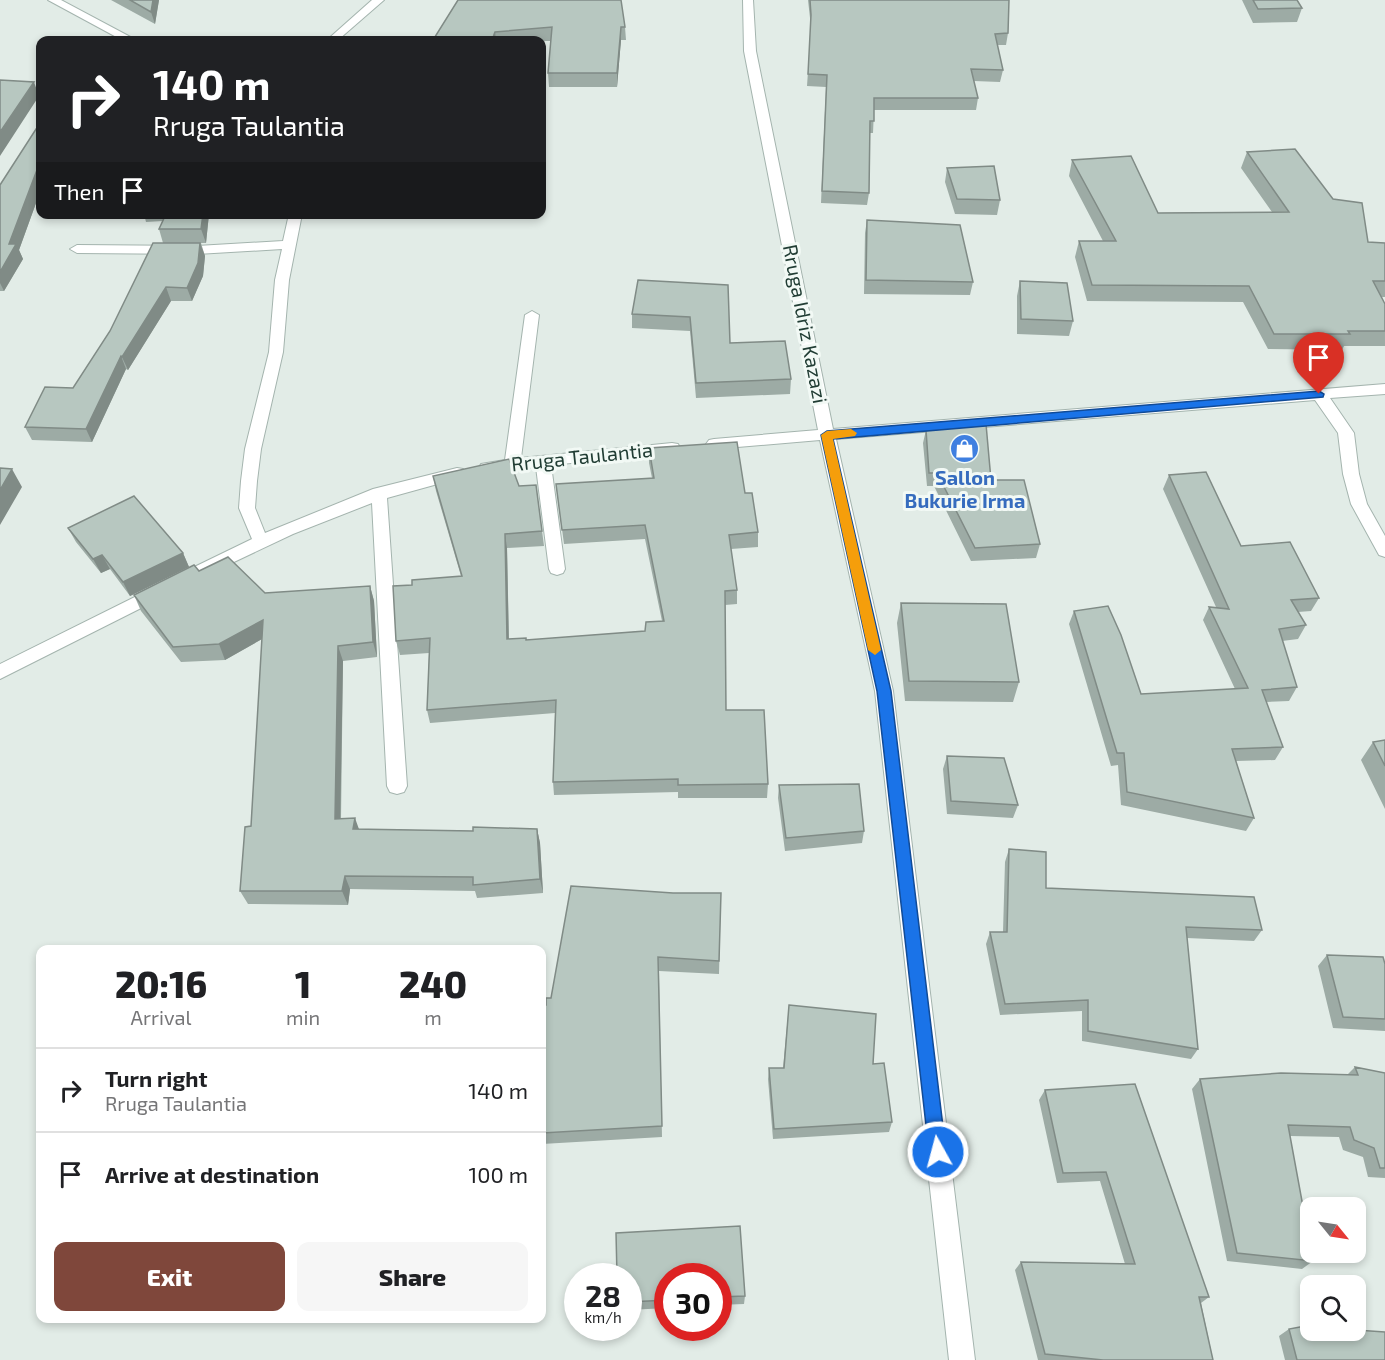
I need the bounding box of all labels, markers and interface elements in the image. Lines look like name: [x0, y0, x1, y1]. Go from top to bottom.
text: 140 m: [153, 58, 270, 108]
icon: right: [54, 60, 132, 138]
text: Rruga Taulantia: [153, 109, 345, 141]
icon: arrive: [116, 174, 149, 207]
text: Then: [54, 178, 104, 204]
street label: Rruga Idriz Kazazi: [779, 242, 833, 405]
pin: [1293, 332, 1344, 394]
icon: arrive: [1302, 341, 1335, 374]
shop icon: Sallon Bukurie Irma: [949, 432, 981, 464]
street label: Rruga Taulantia: [510, 437, 654, 475]
place label: Sallon Bukurie Irma: [905, 465, 1025, 512]
text: 20:16: [115, 962, 207, 1005]
text: 1: [295, 962, 311, 1005]
text: 240: [399, 962, 467, 1005]
text: Arrival: [131, 1005, 191, 1029]
text: min: [286, 1005, 320, 1029]
text: m: [424, 1005, 442, 1029]
text: Turn right: [105, 1065, 207, 1091]
icon: right: [54, 1074, 87, 1107]
text: 140 m: [468, 1077, 528, 1103]
text: Rruga Taulantia: [105, 1091, 247, 1115]
position arrow: [906, 1120, 970, 1184]
icon: arrive: [54, 1158, 87, 1191]
text: Arrive at destination: [105, 1161, 319, 1187]
text: 100 m: [469, 1161, 528, 1187]
north arrow: [1300, 1197, 1366, 1263]
map controls: [1300, 1197, 1366, 1341]
button: Exit: [54, 1242, 285, 1311]
button: Share: [297, 1242, 528, 1311]
speed limit sign: 30: [654, 1263, 732, 1341]
button: search: [1300, 1275, 1366, 1341]
text: 28: [585, 1277, 621, 1313]
text: km/h: [584, 1308, 622, 1326]

